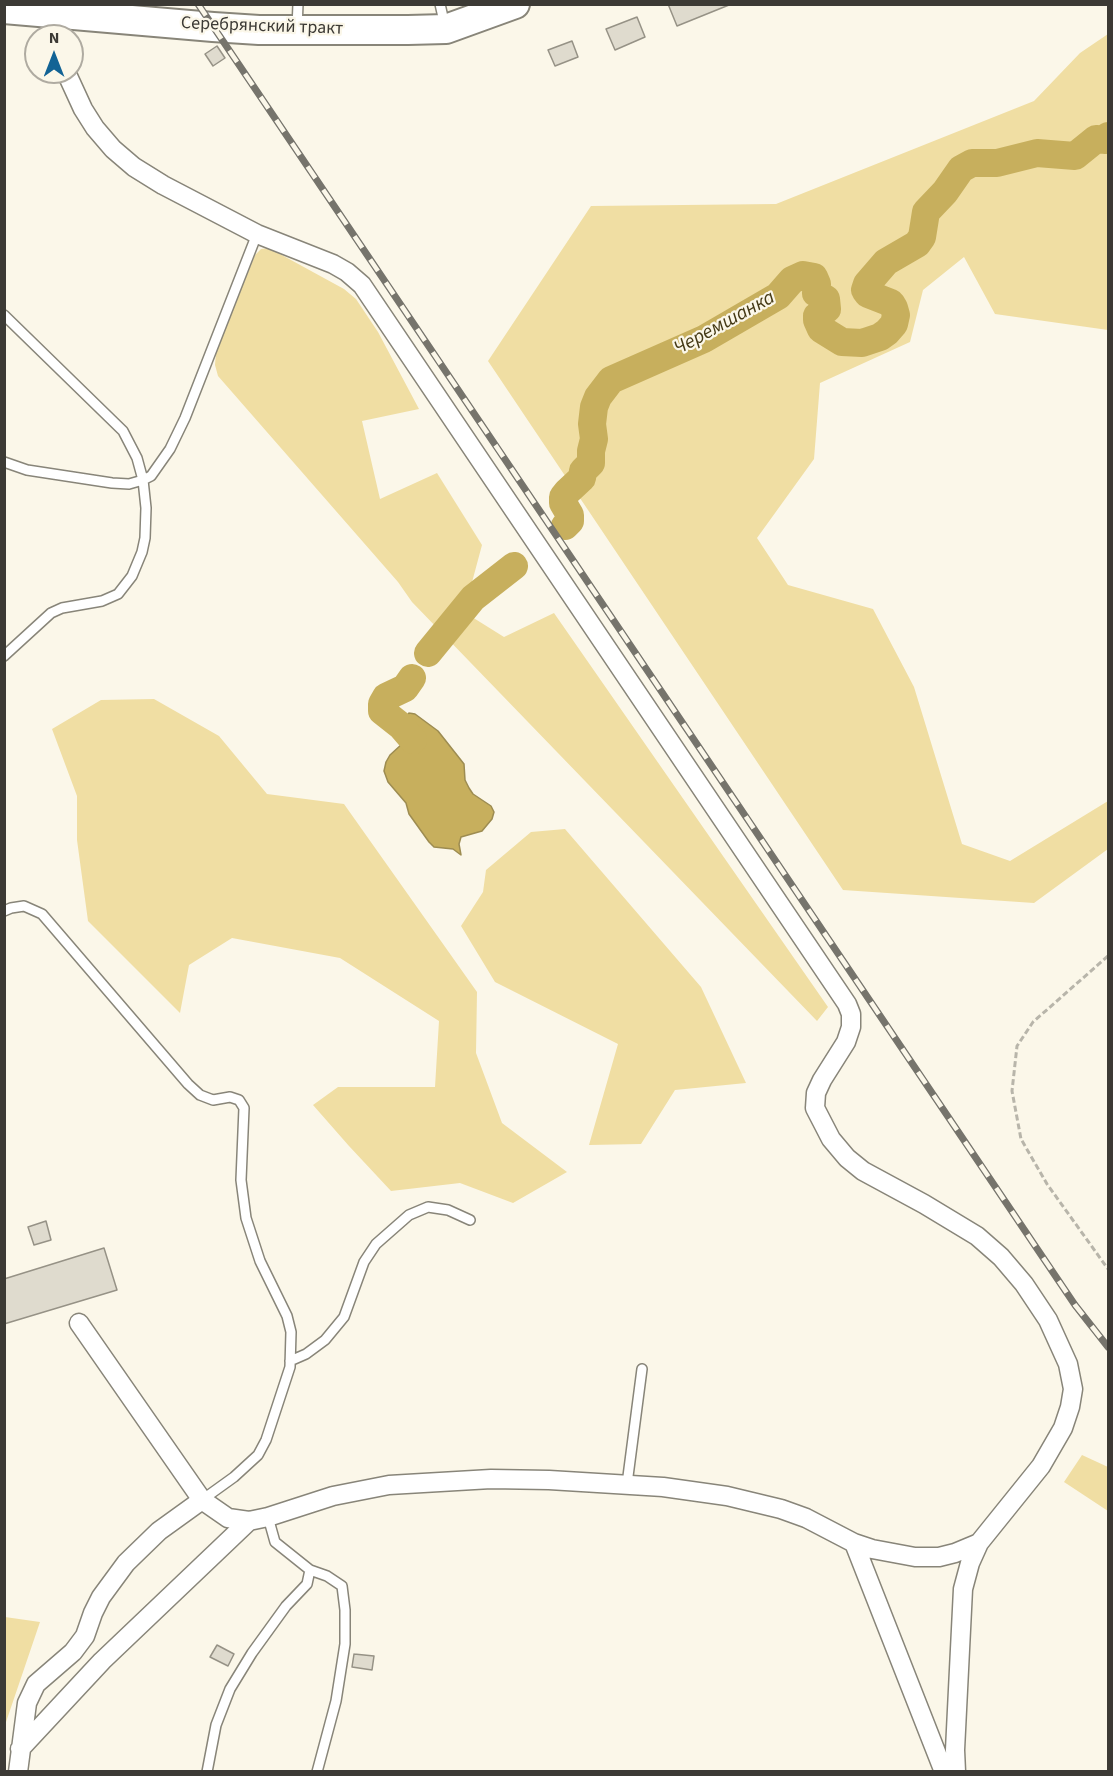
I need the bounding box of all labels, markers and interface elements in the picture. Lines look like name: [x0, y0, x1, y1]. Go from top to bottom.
street label: Серебрянский тракт: [181, 13, 343, 41]
north arrow: [24, 24, 84, 84]
text: N: [49, 27, 59, 49]
water label: Черемшанка: [670, 286, 780, 362]

